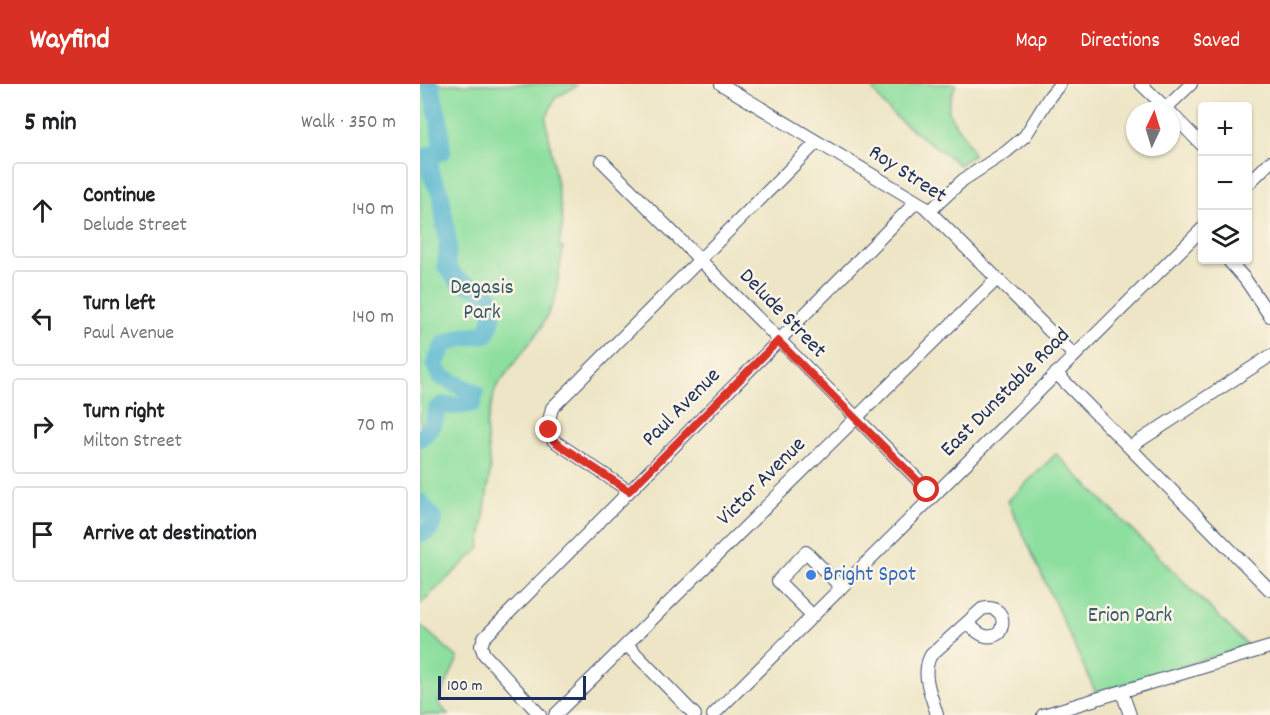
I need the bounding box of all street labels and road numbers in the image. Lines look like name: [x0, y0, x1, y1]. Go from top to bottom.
street label: Roy Street: [862, 138, 952, 212]
street label: Delude Street: [731, 262, 833, 366]
street label: East Dunstable Road: [934, 321, 1078, 465]
street label: Paul Avenue: [636, 362, 728, 454]
street label: Victor Avenue: [710, 430, 814, 534]

